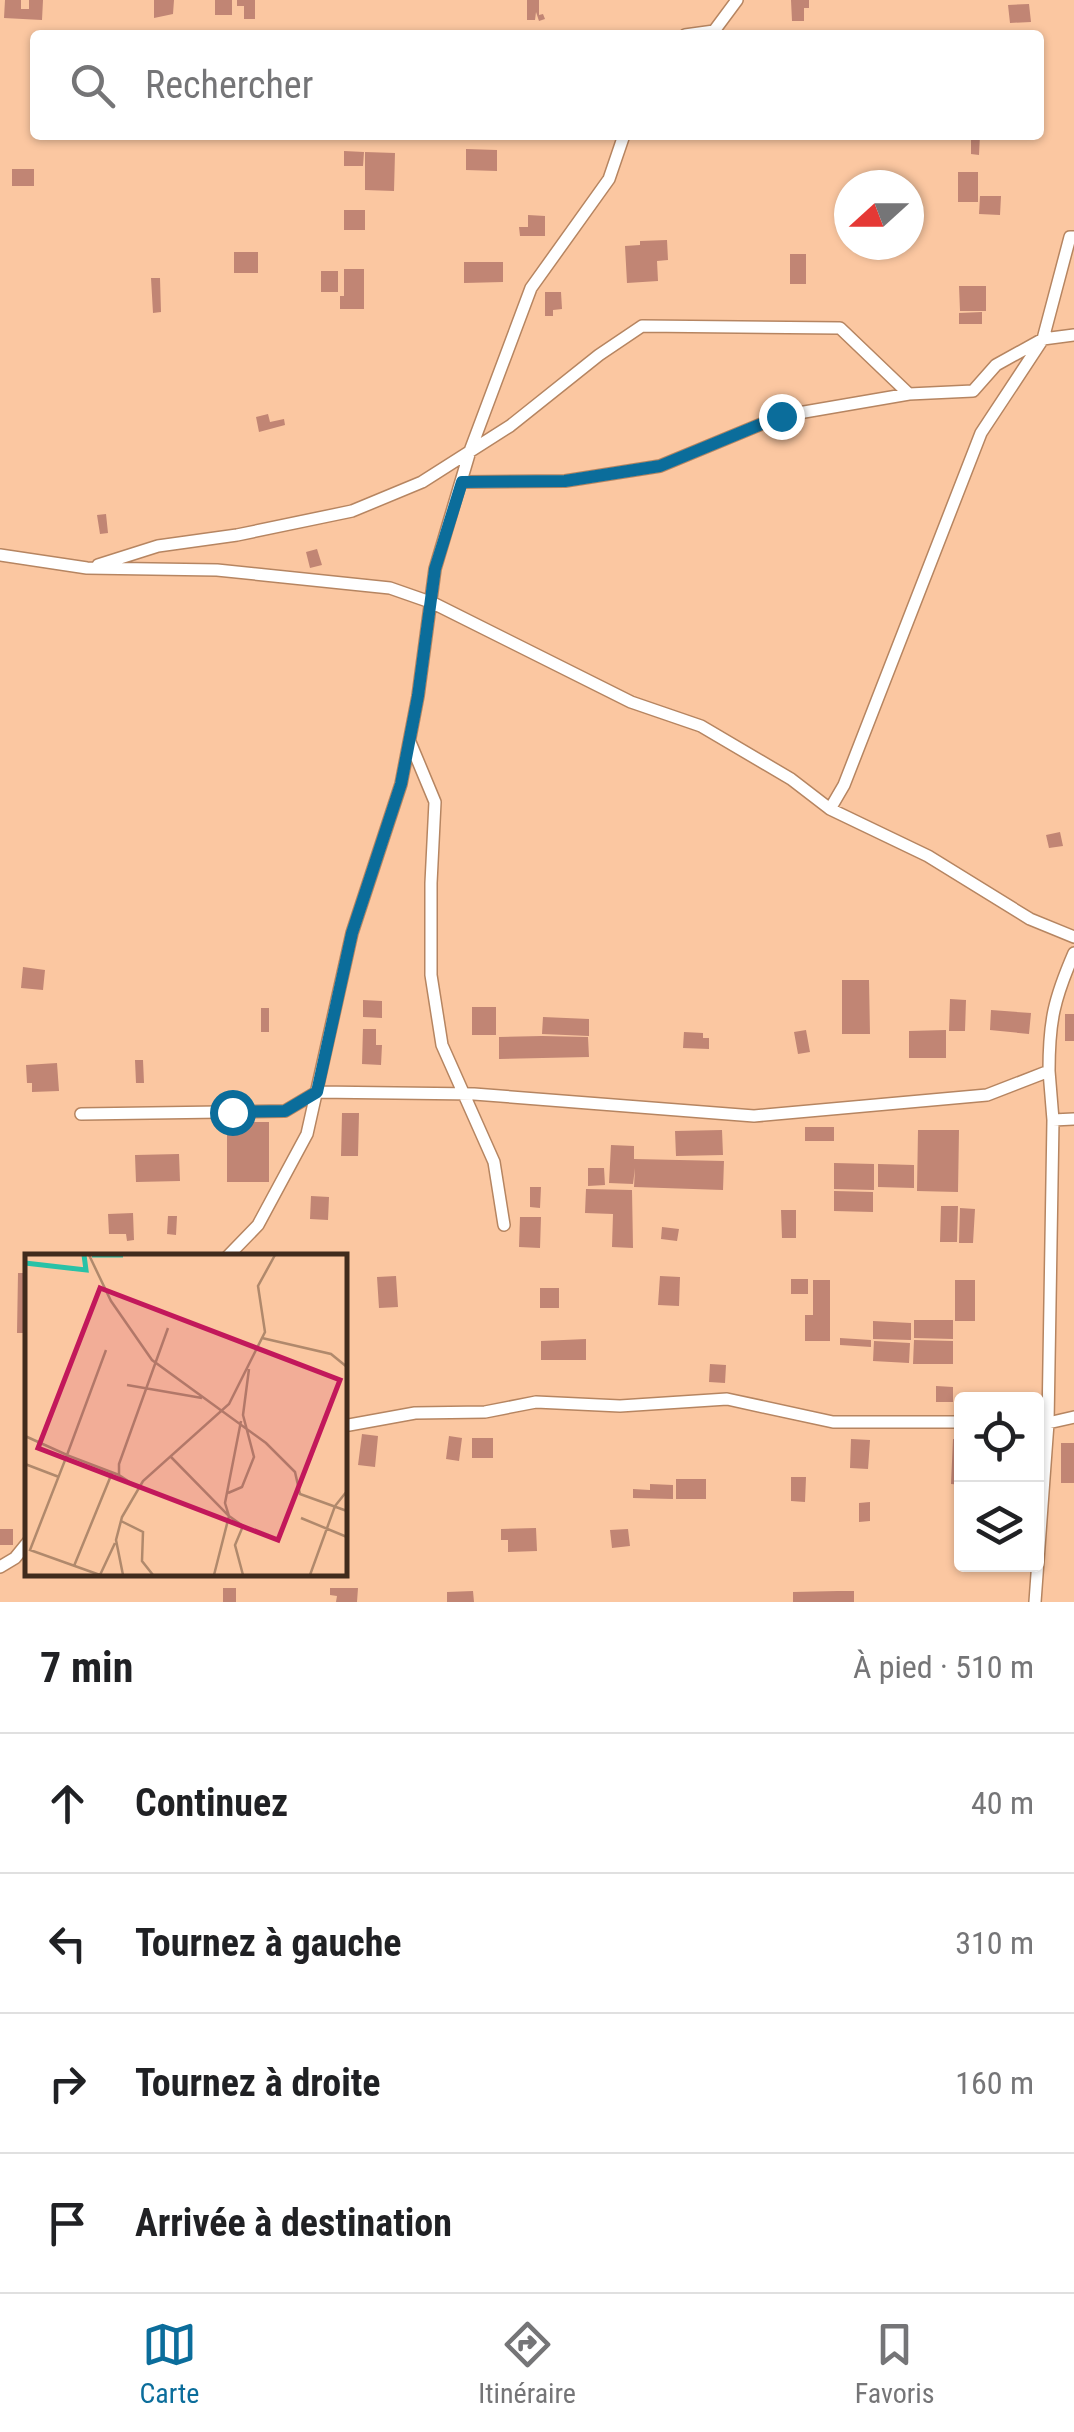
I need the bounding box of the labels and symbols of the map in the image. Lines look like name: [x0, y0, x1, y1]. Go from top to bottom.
north arrow: [834, 170, 924, 260]
route end: [759, 394, 805, 440]
route start: [210, 1090, 256, 1136]
inset map: [25, 1254, 348, 1577]

